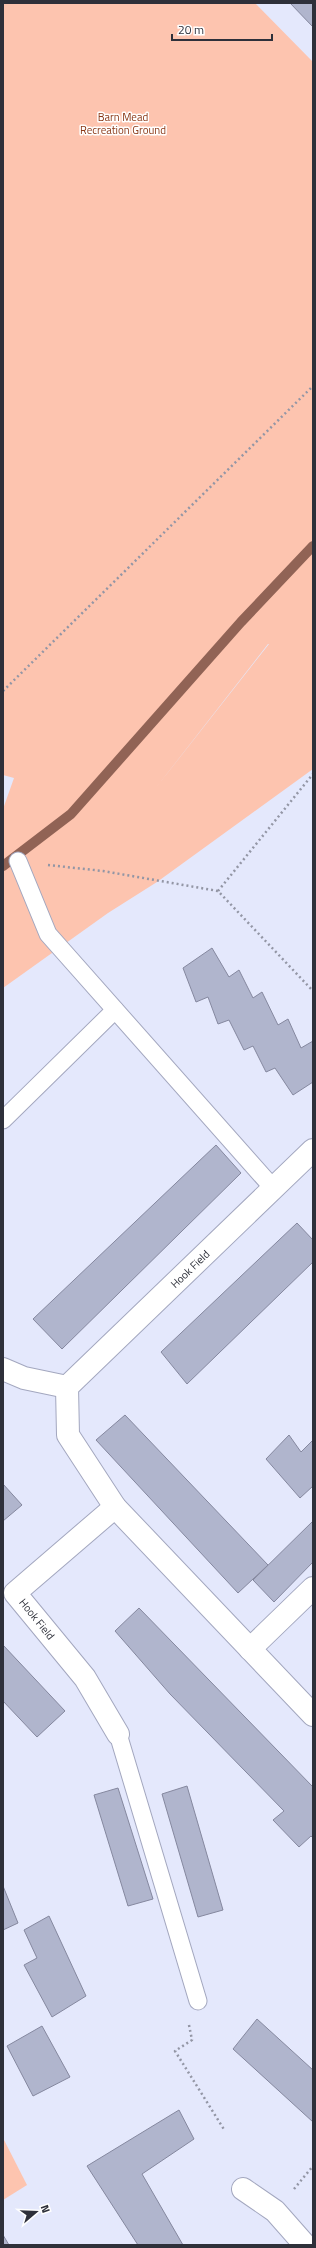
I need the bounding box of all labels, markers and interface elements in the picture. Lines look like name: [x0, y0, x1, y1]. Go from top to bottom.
scale bar: [172, 16, 272, 42]
text: 20 m: [178, 20, 204, 39]
park label: Barn Mead Recreation Ground: [80, 109, 166, 138]
street label: Hook Field: [167, 1246, 213, 1292]
street label: Hook Field: [15, 1595, 59, 1643]
north arrow: [16, 2192, 56, 2232]
text: N: [37, 2203, 54, 2215]

